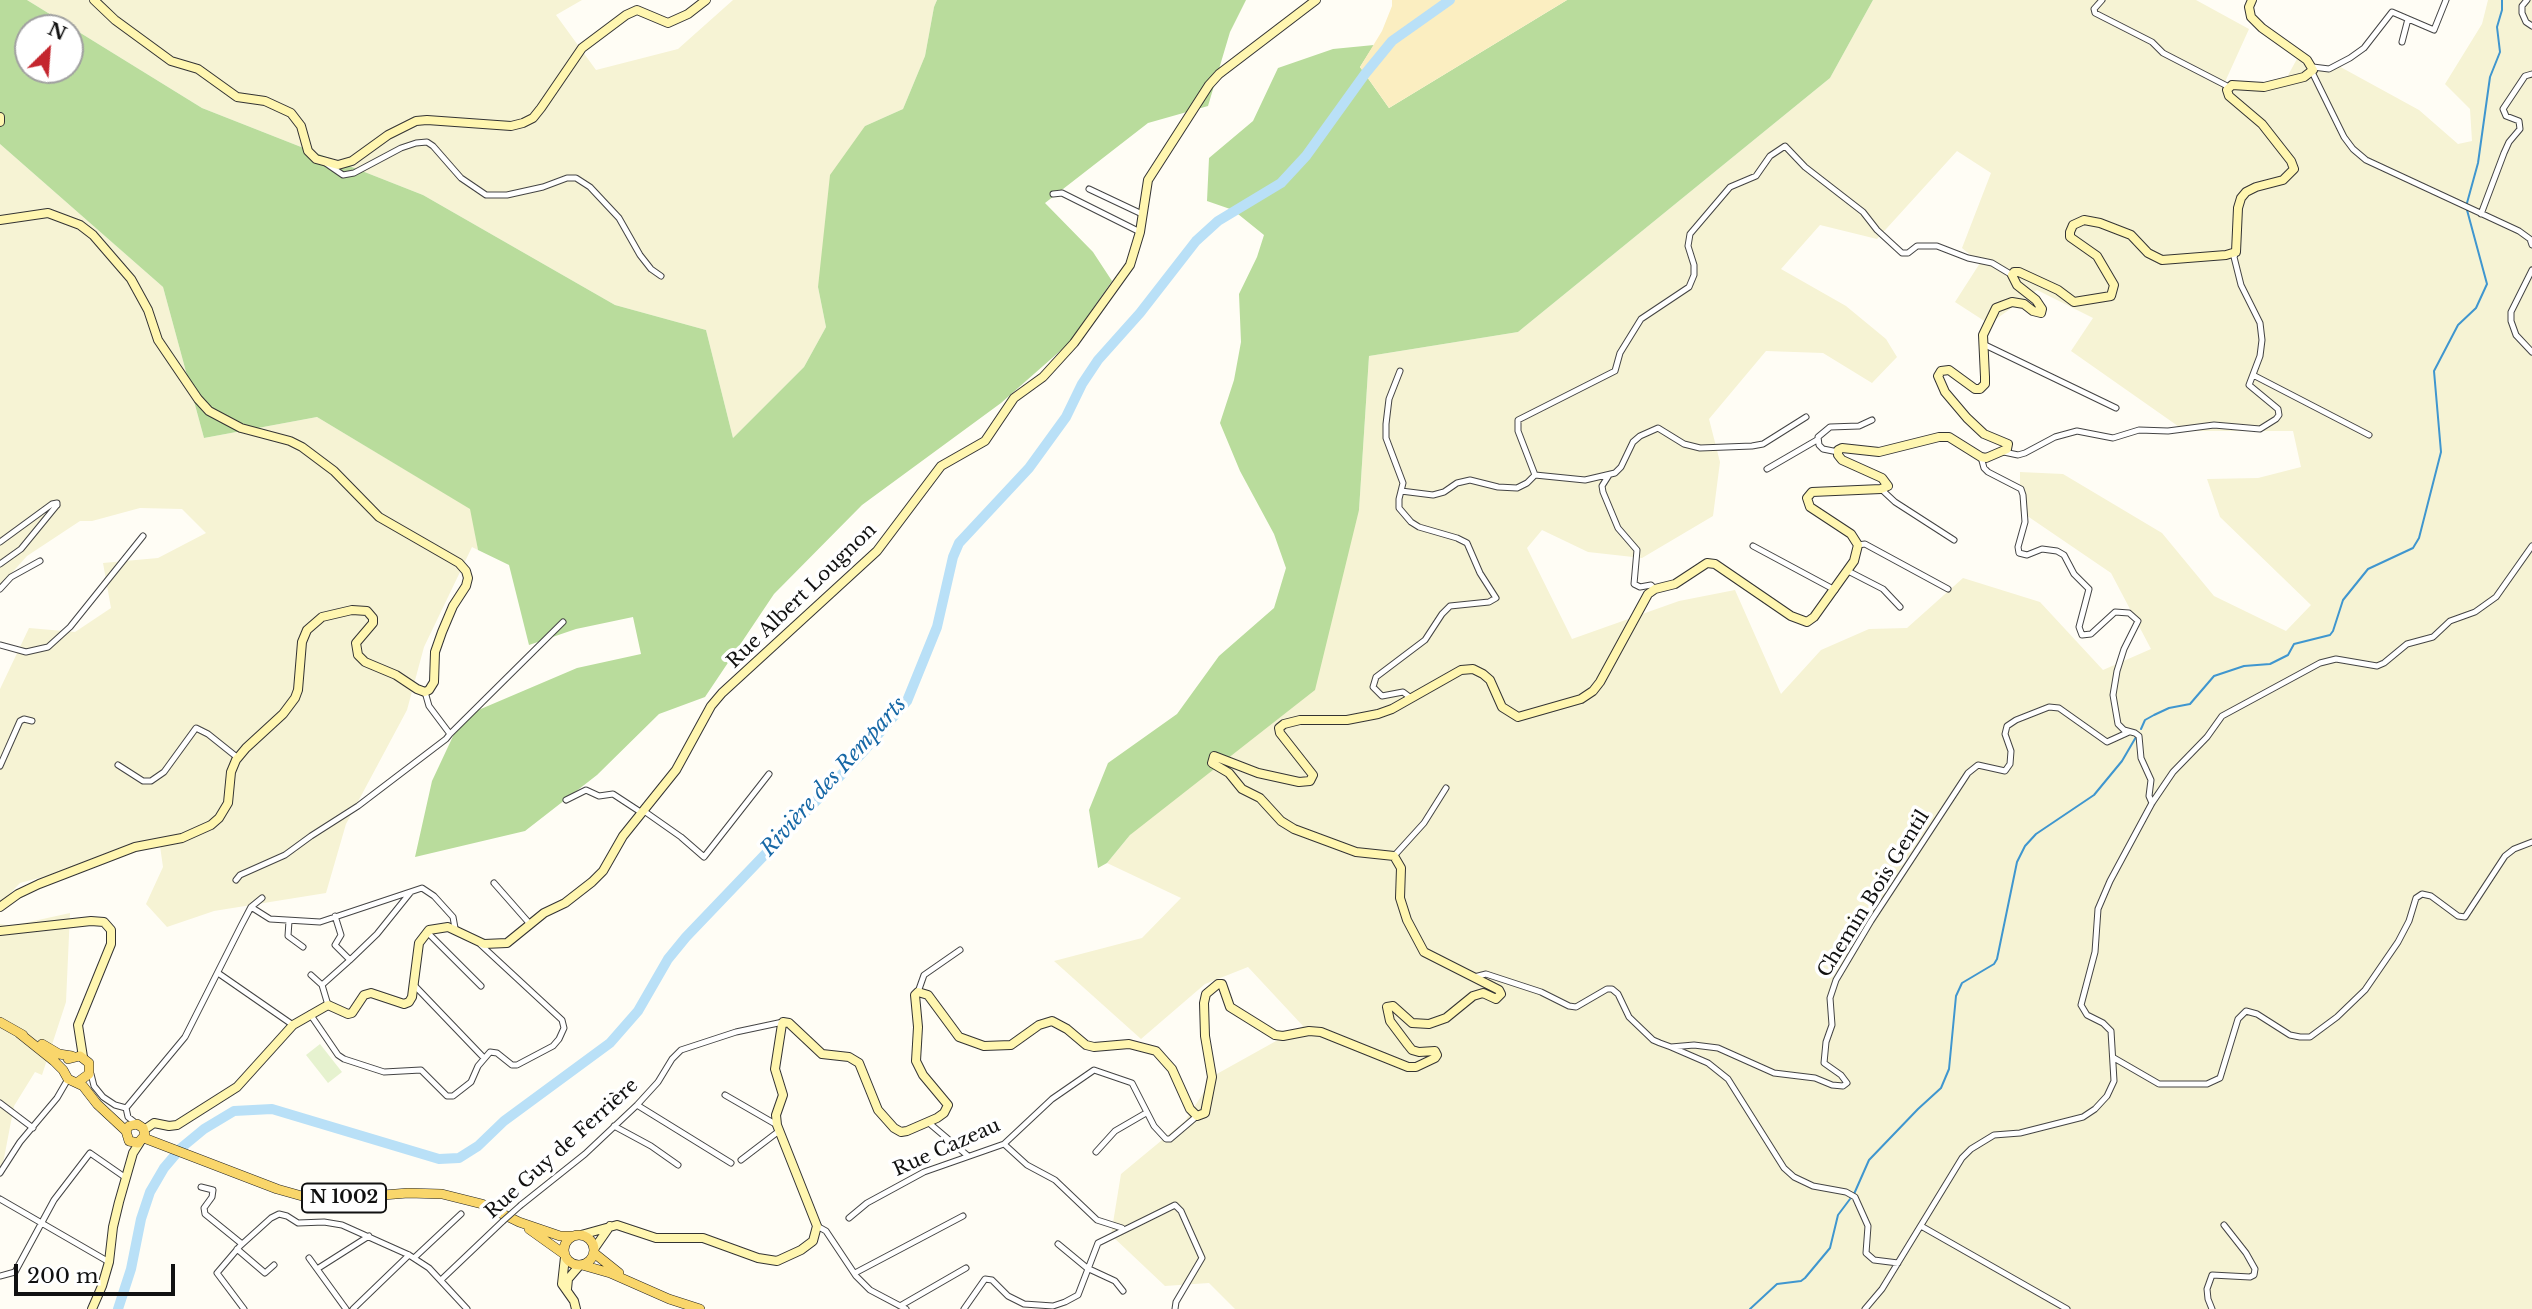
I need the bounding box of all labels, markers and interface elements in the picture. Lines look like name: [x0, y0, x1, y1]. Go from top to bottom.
north arrow: [14, 14, 84, 84]
text: N: [44, 17, 70, 46]
street label: Rue Albert Lougnon: [723, 519, 881, 673]
water label: Rivière des Remparts: [756, 692, 912, 862]
street label: Chemin Bois Gentil: [1813, 806, 1935, 982]
street label: Rue Guy de Ferrière: [481, 1074, 643, 1224]
street label: Rue Cazeau: [890, 1114, 1004, 1182]
road number: N 1002: [302, 1184, 386, 1212]
scale bar: [18, 1250, 178, 1294]
text: 200 m: [27, 1263, 98, 1289]

